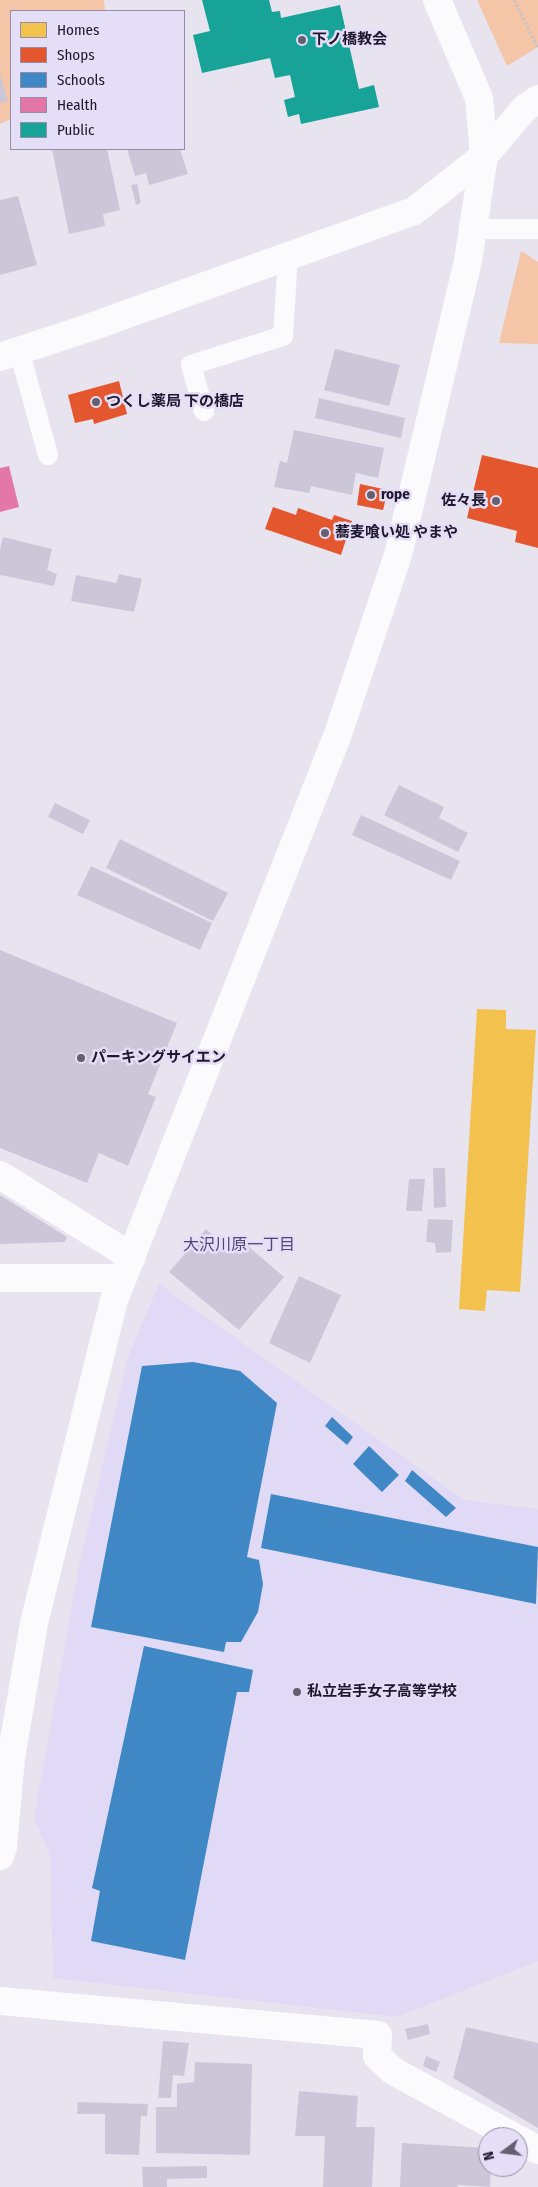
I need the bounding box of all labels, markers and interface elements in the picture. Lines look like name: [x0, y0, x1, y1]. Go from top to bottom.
legend: [10, 10, 185, 150]
text: Homes: [57, 21, 99, 39]
place label: 下ノ橋教会: [312, 31, 387, 49]
marker: 下ノ橋教会: [296, 34, 308, 46]
text: Shops: [57, 46, 95, 64]
text: Schools: [57, 71, 105, 89]
text: Health: [57, 96, 97, 114]
text: Public: [57, 121, 94, 139]
place label: つくし薬局 下の橋店: [106, 393, 244, 411]
marker: つくし薬局 下の橋店: [90, 396, 102, 408]
place label: rope: [381, 486, 410, 504]
marker: rope: [365, 489, 377, 501]
place label: 佐々長: [441, 492, 486, 510]
marker: 佐々長: [490, 495, 502, 507]
place label: 蕎麦喰い処 やまや: [335, 524, 458, 542]
marker: 蕎麦喰い処 やまや: [319, 527, 331, 539]
place label: パーキングサイエン: [91, 1049, 226, 1067]
marker: パーキングサイエン: [75, 1052, 87, 1064]
district label: 大沢川原一丁目: [183, 1236, 295, 1256]
place label: 私立岩手女子高等学校: [307, 1683, 457, 1701]
marker: 私立岩手女子高等学校: [291, 1686, 303, 1698]
north arrow: [478, 2127, 528, 2177]
text: N: [480, 2150, 498, 2162]

